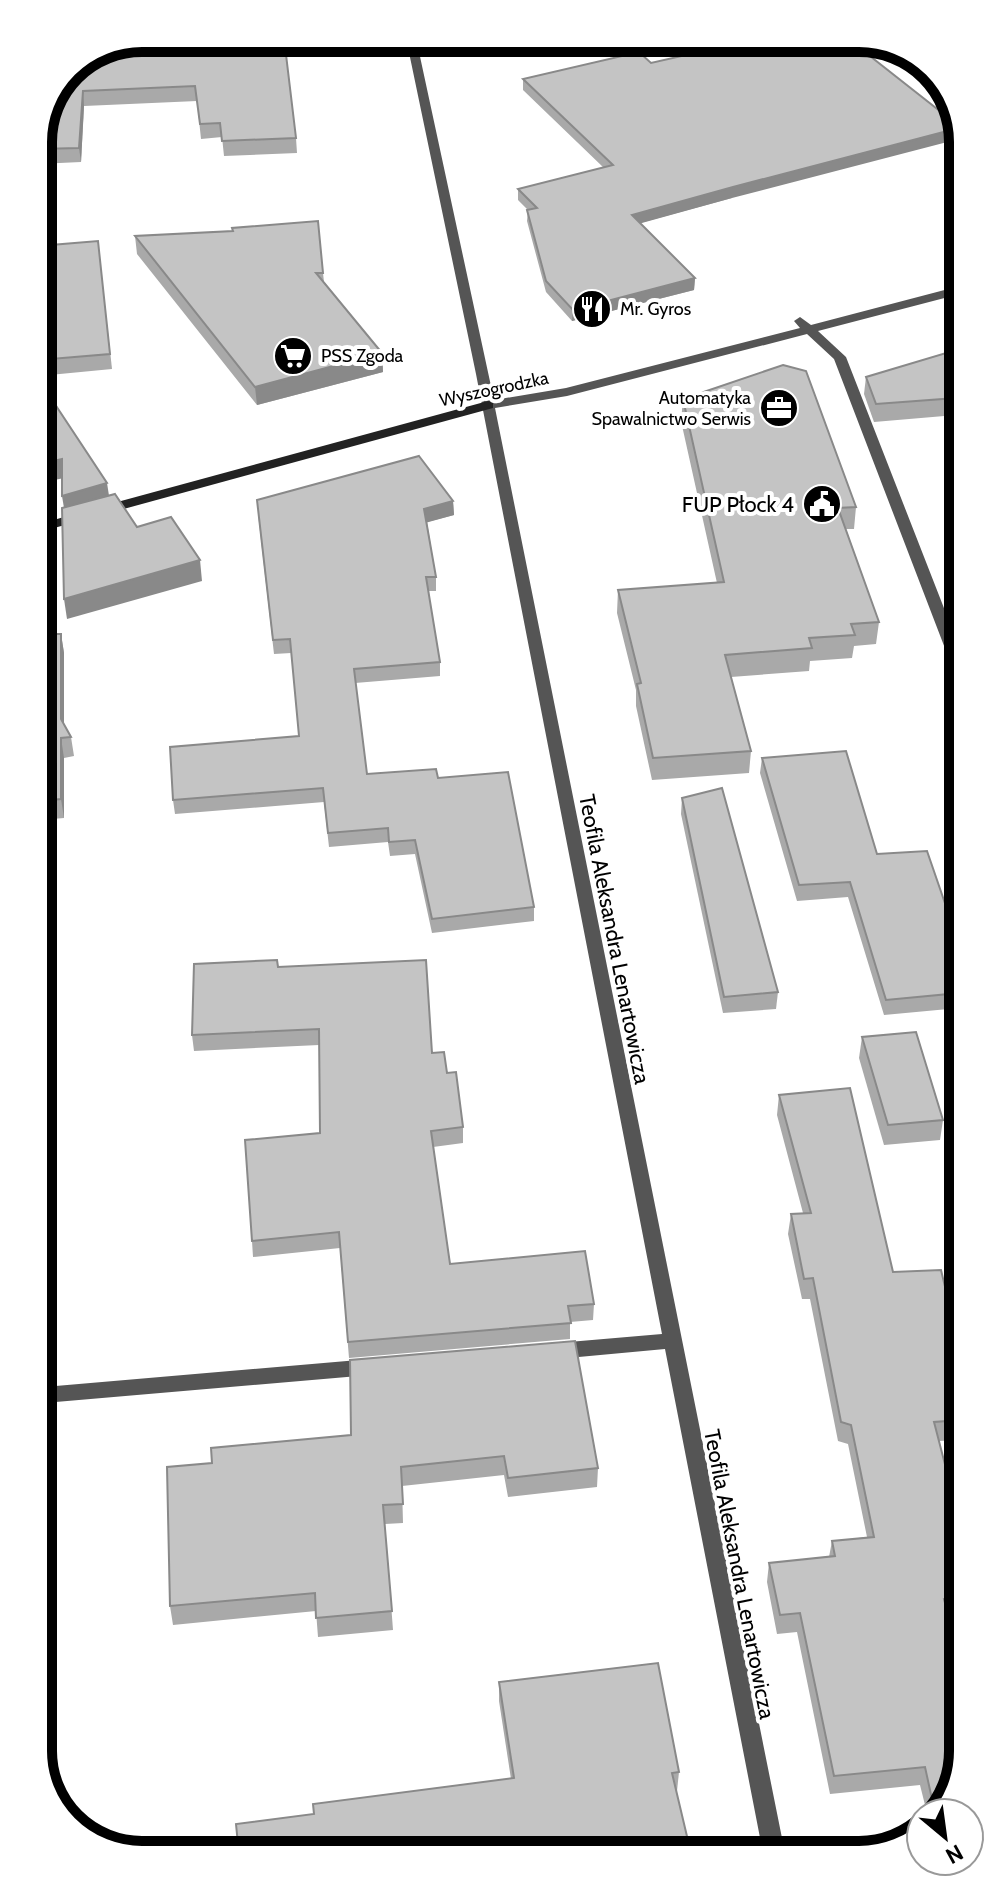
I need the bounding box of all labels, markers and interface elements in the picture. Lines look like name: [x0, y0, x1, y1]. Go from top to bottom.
restaurant icon: Mr. Gyros: [571, 288, 613, 330]
place label: Mr. Gyros: [620, 298, 691, 320]
supermarket icon: PSS Zgoda: [272, 335, 314, 377]
place label: PSS Zgoda: [321, 345, 404, 367]
street label: Wyszogrodzka: [437, 367, 551, 411]
place label: Automatyka Spawalnictwo Serwis: [592, 387, 751, 430]
office icon: Automatyka Spawalnictwo Serwis: [758, 387, 800, 429]
public building icon: FUP Płock 4: [801, 483, 843, 525]
place label: FUP Płock 4: [682, 491, 794, 518]
street label: Teofila Aleksandra Lenartowicza: [573, 792, 656, 1087]
street label: Teofila Aleksandra Lenartowicza: [698, 1427, 781, 1722]
north arrow: [905, 1797, 985, 1877]
text: N: [941, 1838, 968, 1870]

